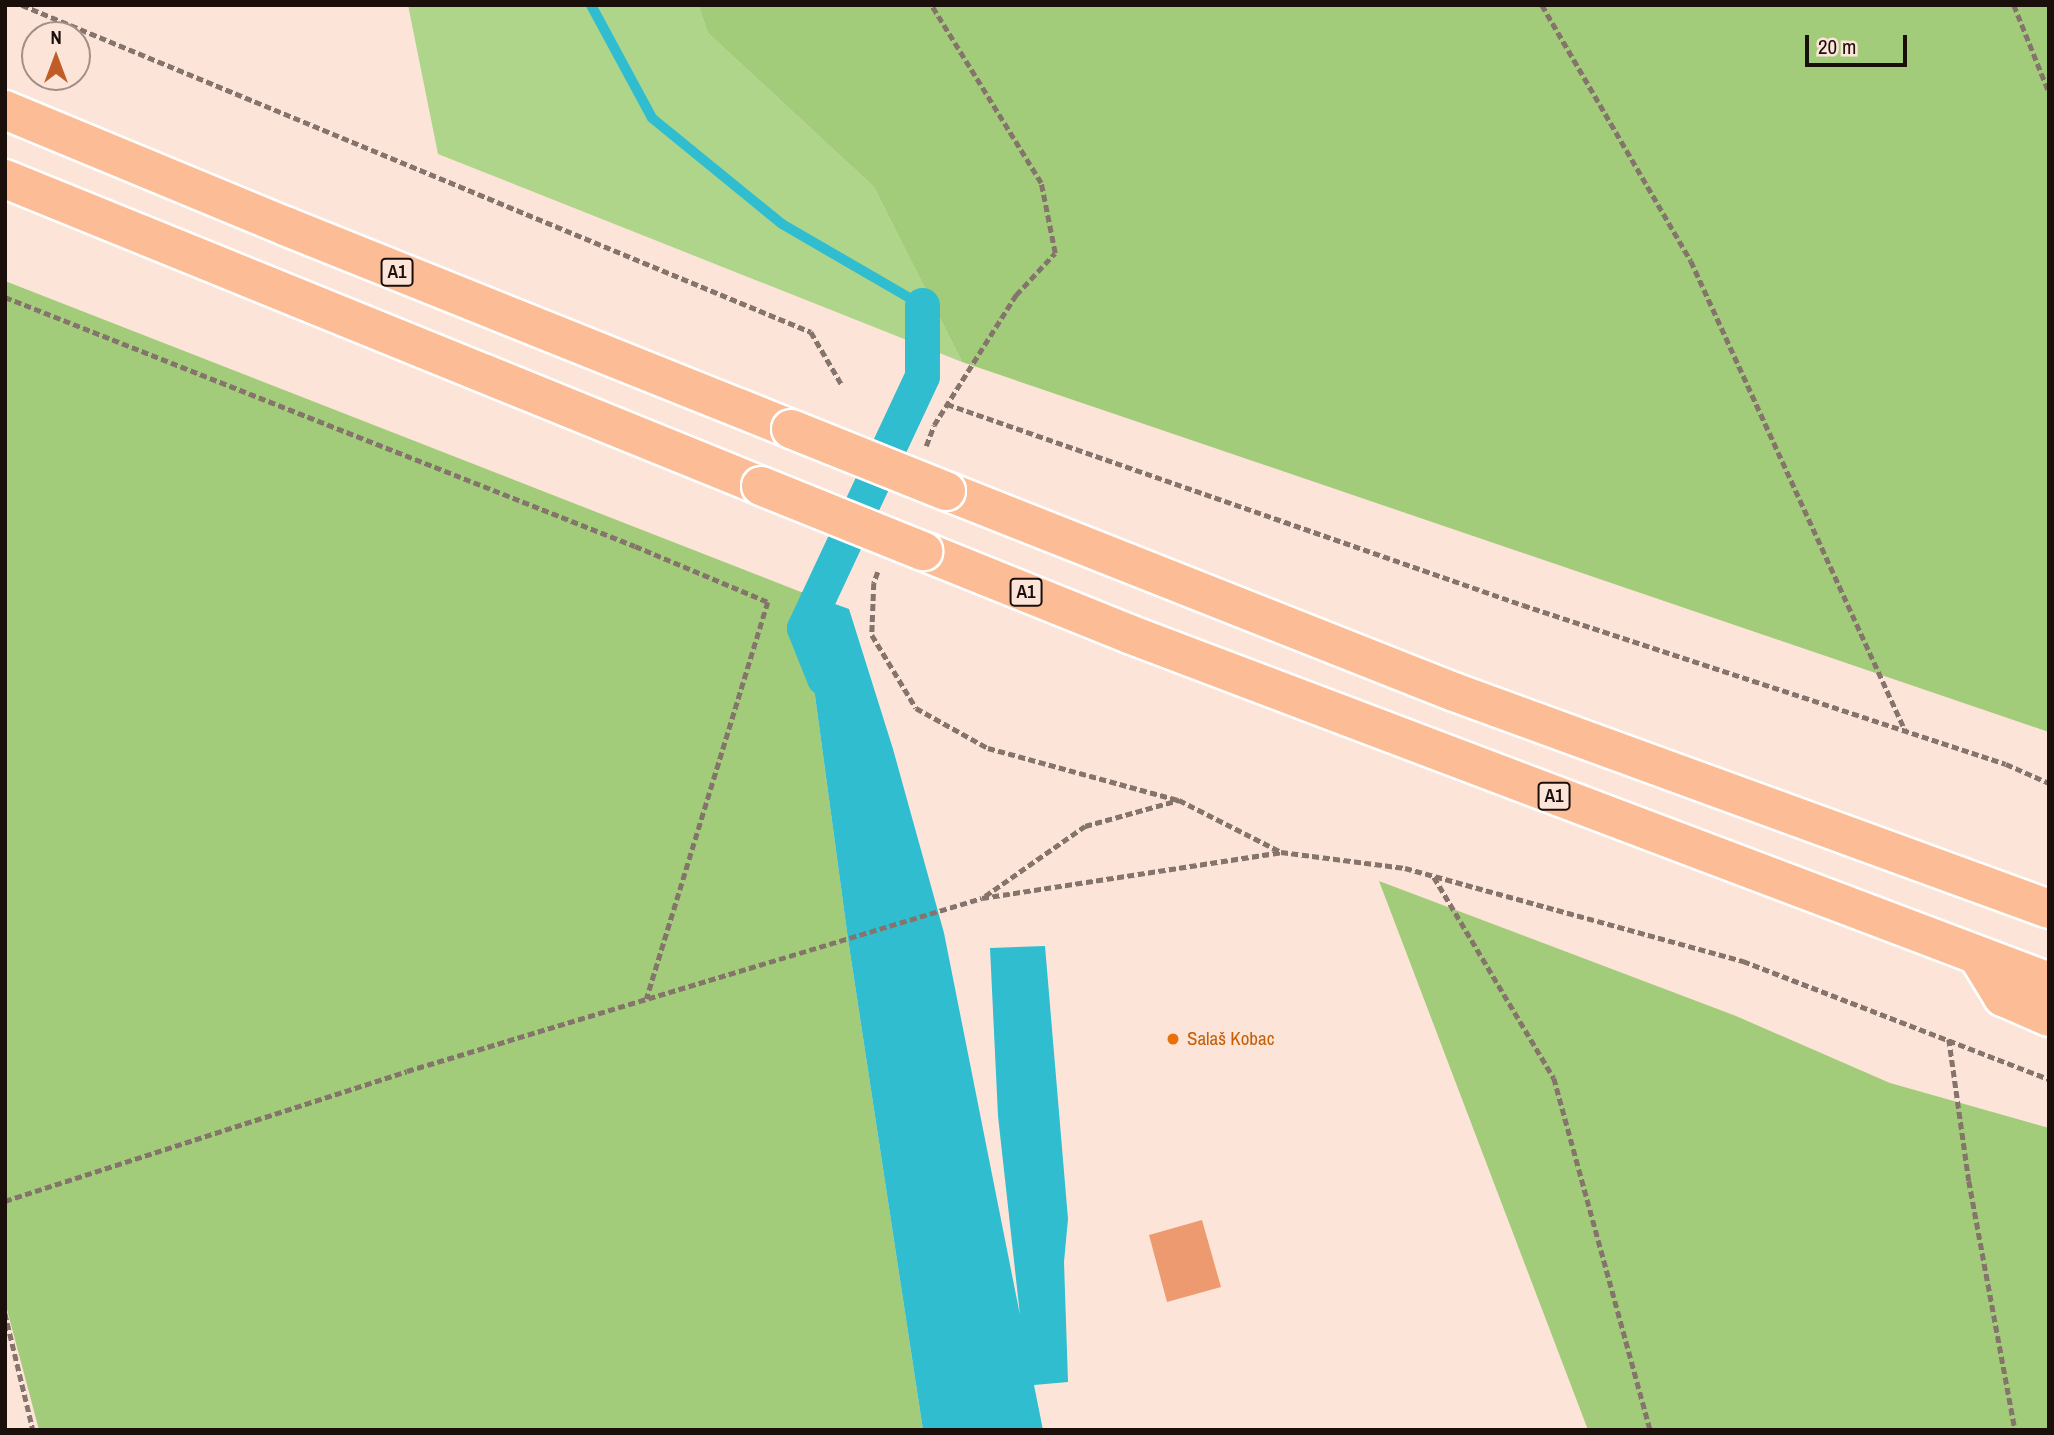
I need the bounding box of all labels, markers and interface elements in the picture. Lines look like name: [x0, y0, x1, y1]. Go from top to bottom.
north arrow: [21, 21, 91, 91]
scale bar: [1809, 21, 1910, 65]
text: N: [50, 24, 62, 50]
text: 20 m: [1818, 32, 1856, 61]
road number: A1: [380, 258, 414, 286]
road number: A1: [1009, 578, 1044, 606]
road number: A1: [1536, 782, 1572, 810]
place label: Salaš Kobac: [1187, 1028, 1274, 1050]
marker: Salaš Kobac: [1165, 1031, 1181, 1047]

